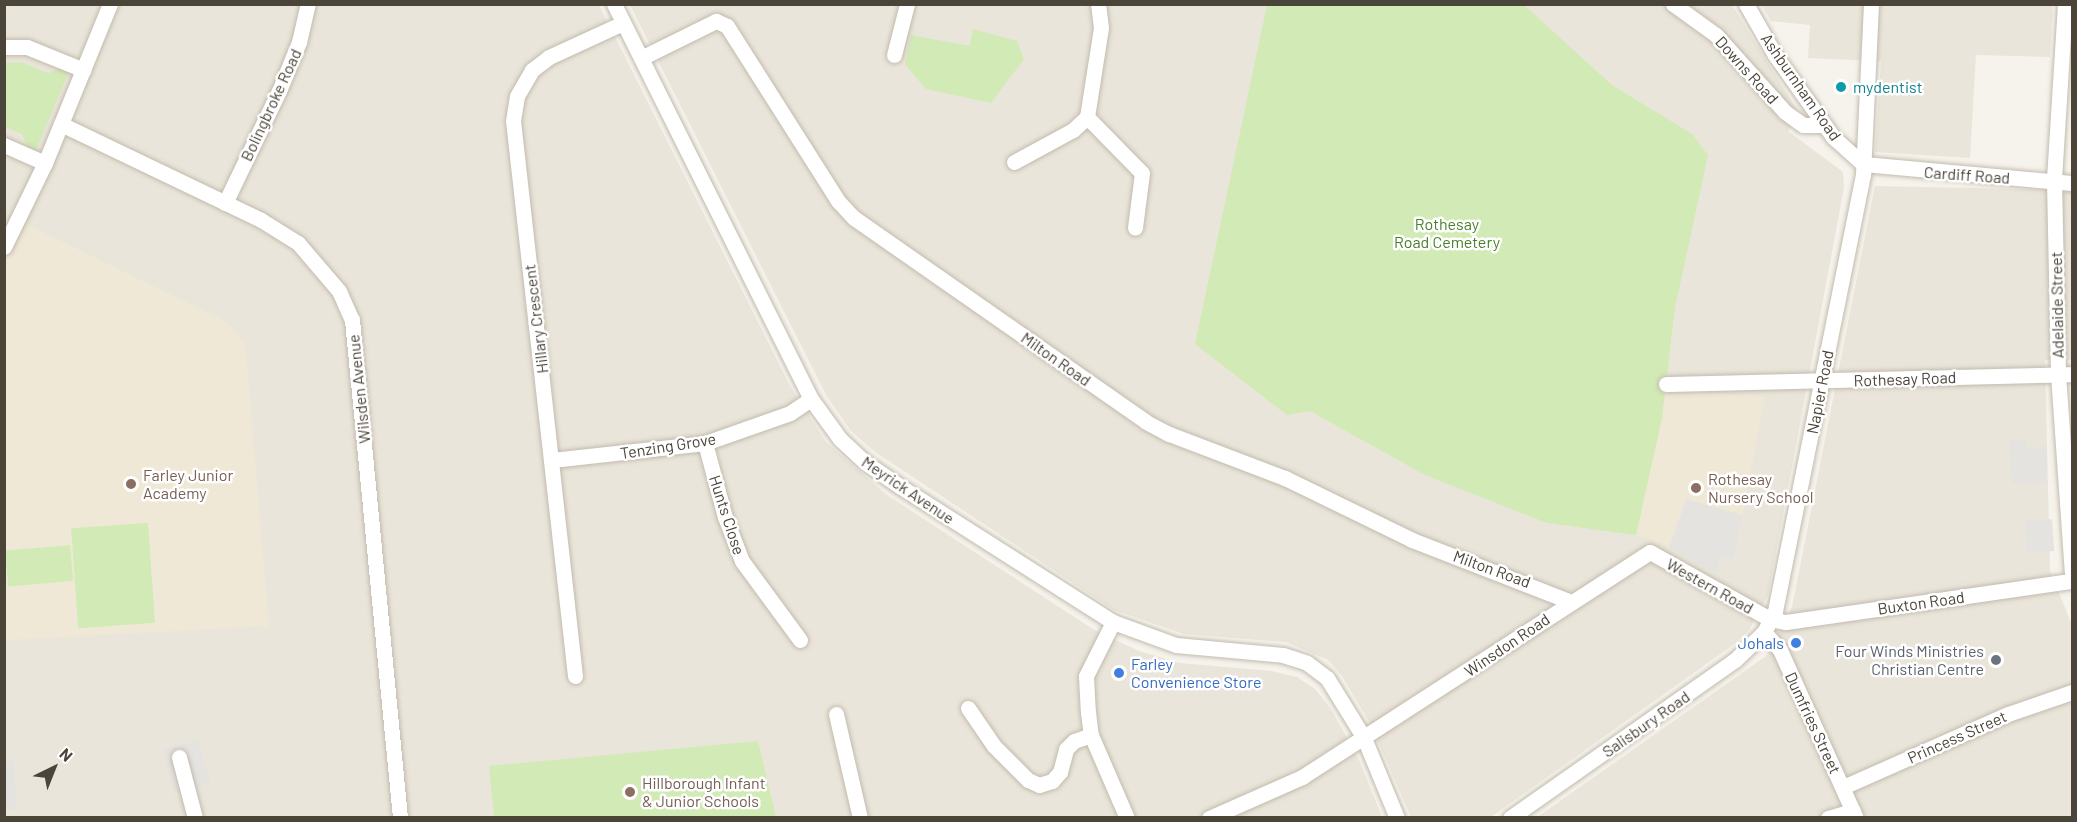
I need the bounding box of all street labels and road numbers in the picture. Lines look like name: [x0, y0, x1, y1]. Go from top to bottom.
street label: Ashburnham Road: [1757, 30, 1845, 144]
street label: Downs Road: [1712, 32, 1782, 108]
street label: Bolingbroke Road: [237, 46, 305, 164]
street label: Cardiff Road: [1923, 162, 2011, 188]
street label: Adelaide Street: [2046, 251, 2068, 359]
street label: Hillary Crescent: [520, 263, 552, 375]
street label: Milton Road: [1017, 328, 1095, 390]
street label: Wilsden Avenue: [344, 334, 374, 444]
street label: Napier Road: [1802, 349, 1838, 435]
street label: Rothesay Road: [1853, 368, 1957, 390]
street label: Tenzing Grove: [619, 429, 717, 463]
street label: Meyrick Avenue: [858, 452, 958, 528]
street label: Hunts Close: [705, 473, 749, 557]
street label: Milton Road: [1451, 546, 1533, 592]
street label: Western Road: [1663, 554, 1757, 618]
street label: Buxton Road: [1876, 587, 1966, 619]
street label: Winsdon Road: [1461, 609, 1553, 681]
street label: Dumfries Street: [1781, 669, 1845, 777]
street label: Salisbury Road: [1599, 687, 1693, 761]
street label: Princess Street: [1904, 707, 2010, 767]

